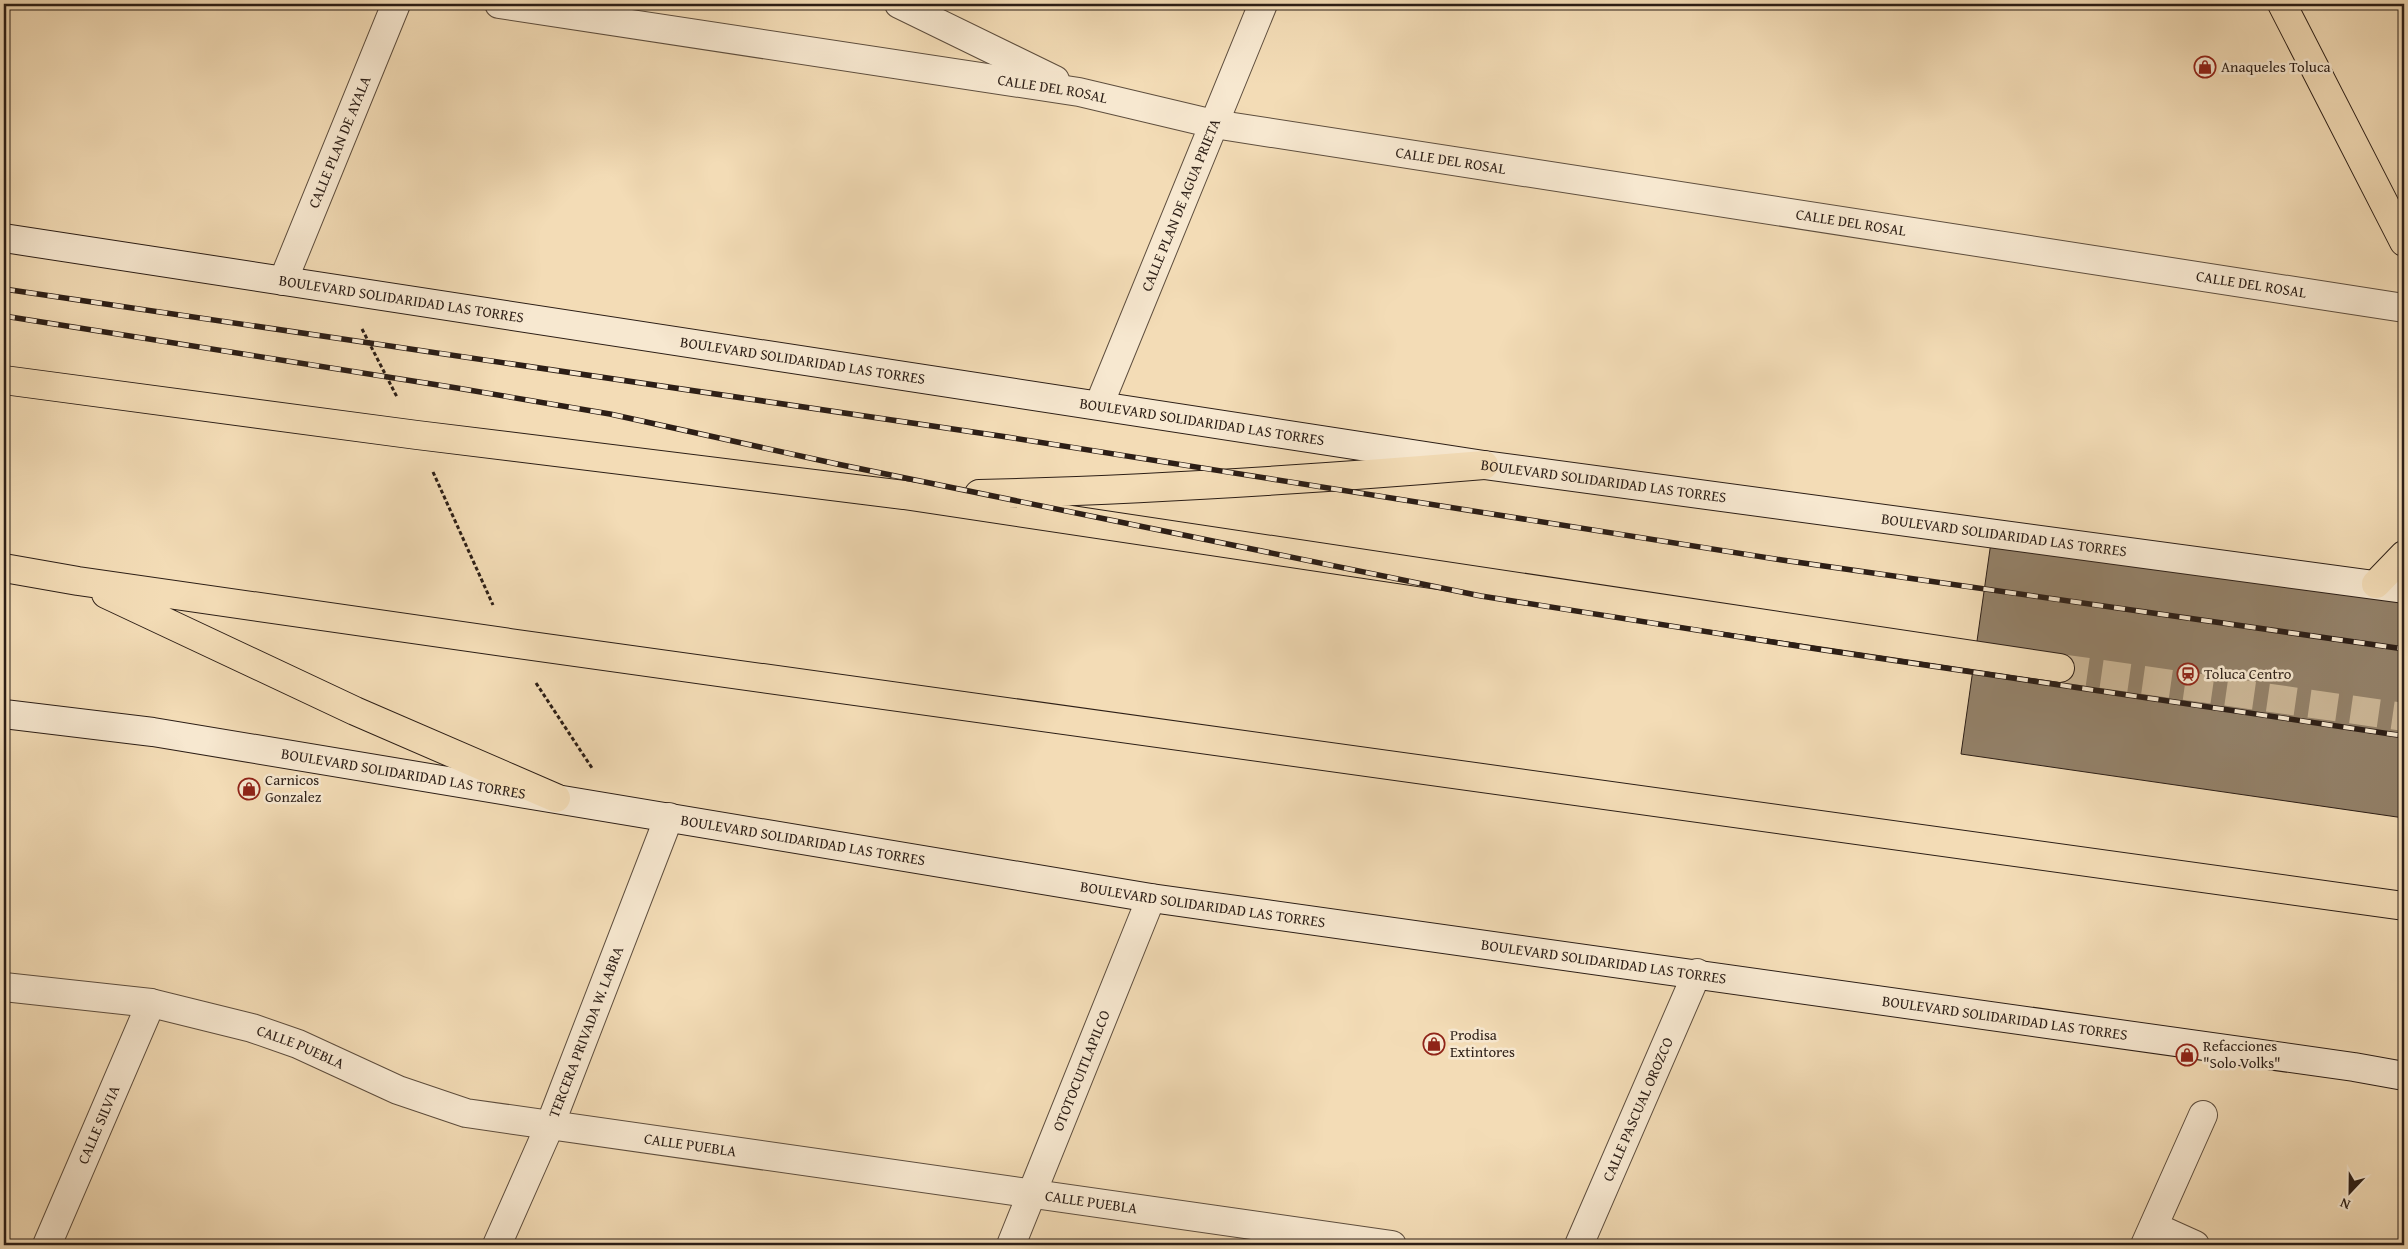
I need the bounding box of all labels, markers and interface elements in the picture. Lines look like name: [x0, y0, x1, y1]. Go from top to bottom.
shop icon: Anaqueles Toluca: [2193, 55, 2217, 79]
place label: Anaqueles Toluca: [2221, 56, 2331, 77]
street label: CALLE DEL ROSAL: [996, 69, 1110, 109]
street label: CALLE PLAN DE AYALA: [303, 73, 376, 211]
street label: CALLE PLAN DE AGUA PRIETA: [1136, 115, 1225, 294]
street label: CALLE DEL ROSAL: [1394, 141, 1508, 179]
street label: CALLE DEL ROSAL: [1795, 203, 1908, 241]
street label: CALLE DEL ROSAL: [2195, 265, 2309, 303]
street label: BOULEVARD SOLIDARIDAD LAS TORRES: [278, 269, 525, 328]
street label: BOULEVARD SOLIDARIDAD LAS TORRES: [679, 331, 927, 389]
street label: BOULEVARD SOLIDARIDAD LAS TORRES: [1078, 392, 1326, 450]
street label: BOULEVARD SOLIDARIDAD LAS TORRES: [1480, 454, 1728, 508]
street label: BOULEVARD SOLIDARIDAD LAS TORRES: [1880, 508, 2128, 562]
station icon: Toluca Centro: [2176, 662, 2200, 686]
place label: Toluca Centro: [2204, 663, 2292, 684]
street label: BOULEVARD SOLIDARIDAD LAS TORRES: [280, 743, 527, 804]
place label: Carnicos Gonzalez: [265, 769, 322, 807]
shop icon: Carnicos Gonzalez: [237, 777, 261, 801]
street label: BOULEVARD SOLIDARIDAD LAS TORRES: [679, 809, 927, 870]
street label: BOULEVARD SOLIDARIDAD LAS TORRES: [1079, 875, 1327, 932]
street label: BOULEVARD SOLIDARIDAD LAS TORRES: [1480, 933, 1728, 989]
street label: TERCERA PRIVADA W. LABRA: [543, 943, 628, 1121]
street label: BOULEVARD SOLIDARIDAD LAS TORRES: [1881, 990, 2129, 1045]
street label: OTOTOCUITLAPILCO: [1047, 1007, 1115, 1134]
street label: CALLE PUEBLA: [254, 1019, 348, 1074]
place label: Prodisa Extintores: [1450, 1024, 1515, 1062]
shop icon: Prodisa Extintores: [1422, 1032, 1446, 1056]
street label: CALLE PASCUAL OROZCO: [1597, 1034, 1678, 1184]
place label: Refacciones "Solo Volks": [2203, 1035, 2281, 1073]
shop icon: Refacciones "Solo Volks": [2175, 1043, 2199, 1067]
street label: CALLE SILVIA: [72, 1082, 124, 1167]
street label: CALLE PUEBLA: [643, 1128, 738, 1161]
north arrow: [2326, 1166, 2376, 1216]
street label: CALLE PUEBLA: [1044, 1185, 1139, 1219]
text: N: [2336, 1193, 2353, 1215]

